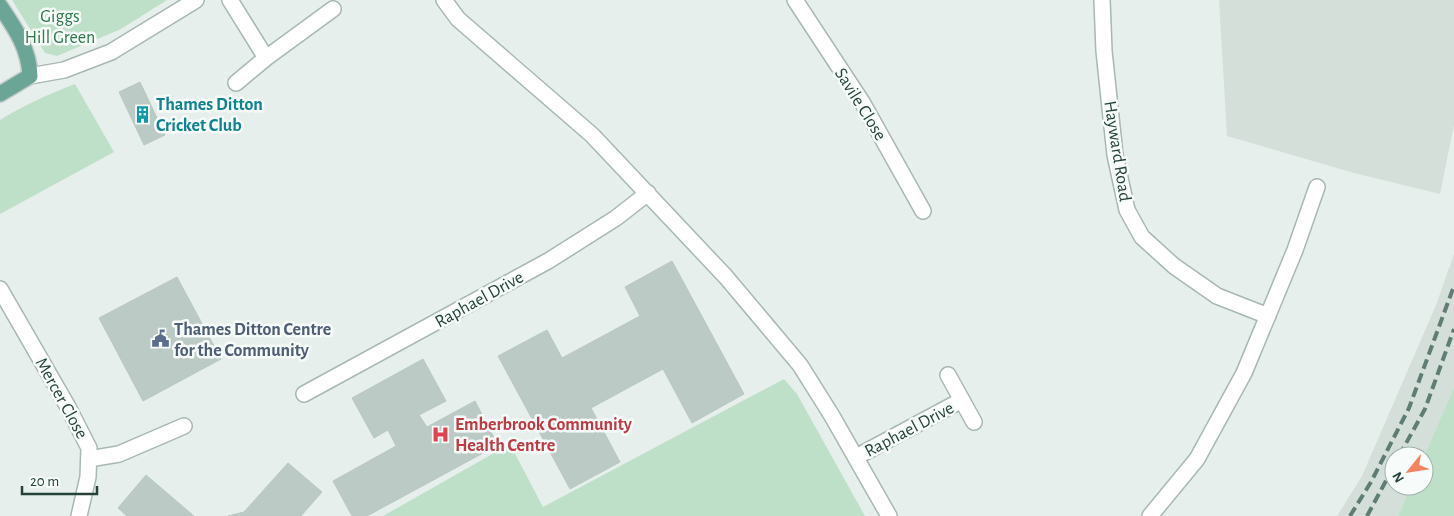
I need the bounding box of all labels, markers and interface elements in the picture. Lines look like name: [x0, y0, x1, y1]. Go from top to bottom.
park label: Giggs Hill Green: [25, 8, 95, 47]
street label: Savile Close: [831, 65, 889, 144]
place label: Thames Ditton Cricket Club: [156, 96, 263, 135]
street label: Hayward Road: [1100, 100, 1134, 203]
building icon: Thames Ditton Cricket Club: [132, 104, 152, 124]
street label: Raphael Drive: [432, 268, 527, 331]
place label: Thames Ditton Centre for the Community: [174, 321, 331, 360]
public building icon: Thames Ditton Centre for the Community: [150, 329, 170, 349]
street label: Mercer Close: [32, 355, 91, 442]
street label: Raphael Drive: [862, 399, 957, 461]
place label: Emberbrook Community Health Centre: [455, 416, 633, 455]
hospital icon: Emberbrook Community Health Centre: [431, 424, 451, 444]
north arrow: [1384, 446, 1434, 496]
scale bar: [22, 464, 98, 496]
text: N: [1390, 469, 1407, 485]
text: 20 m: [30, 474, 59, 489]

